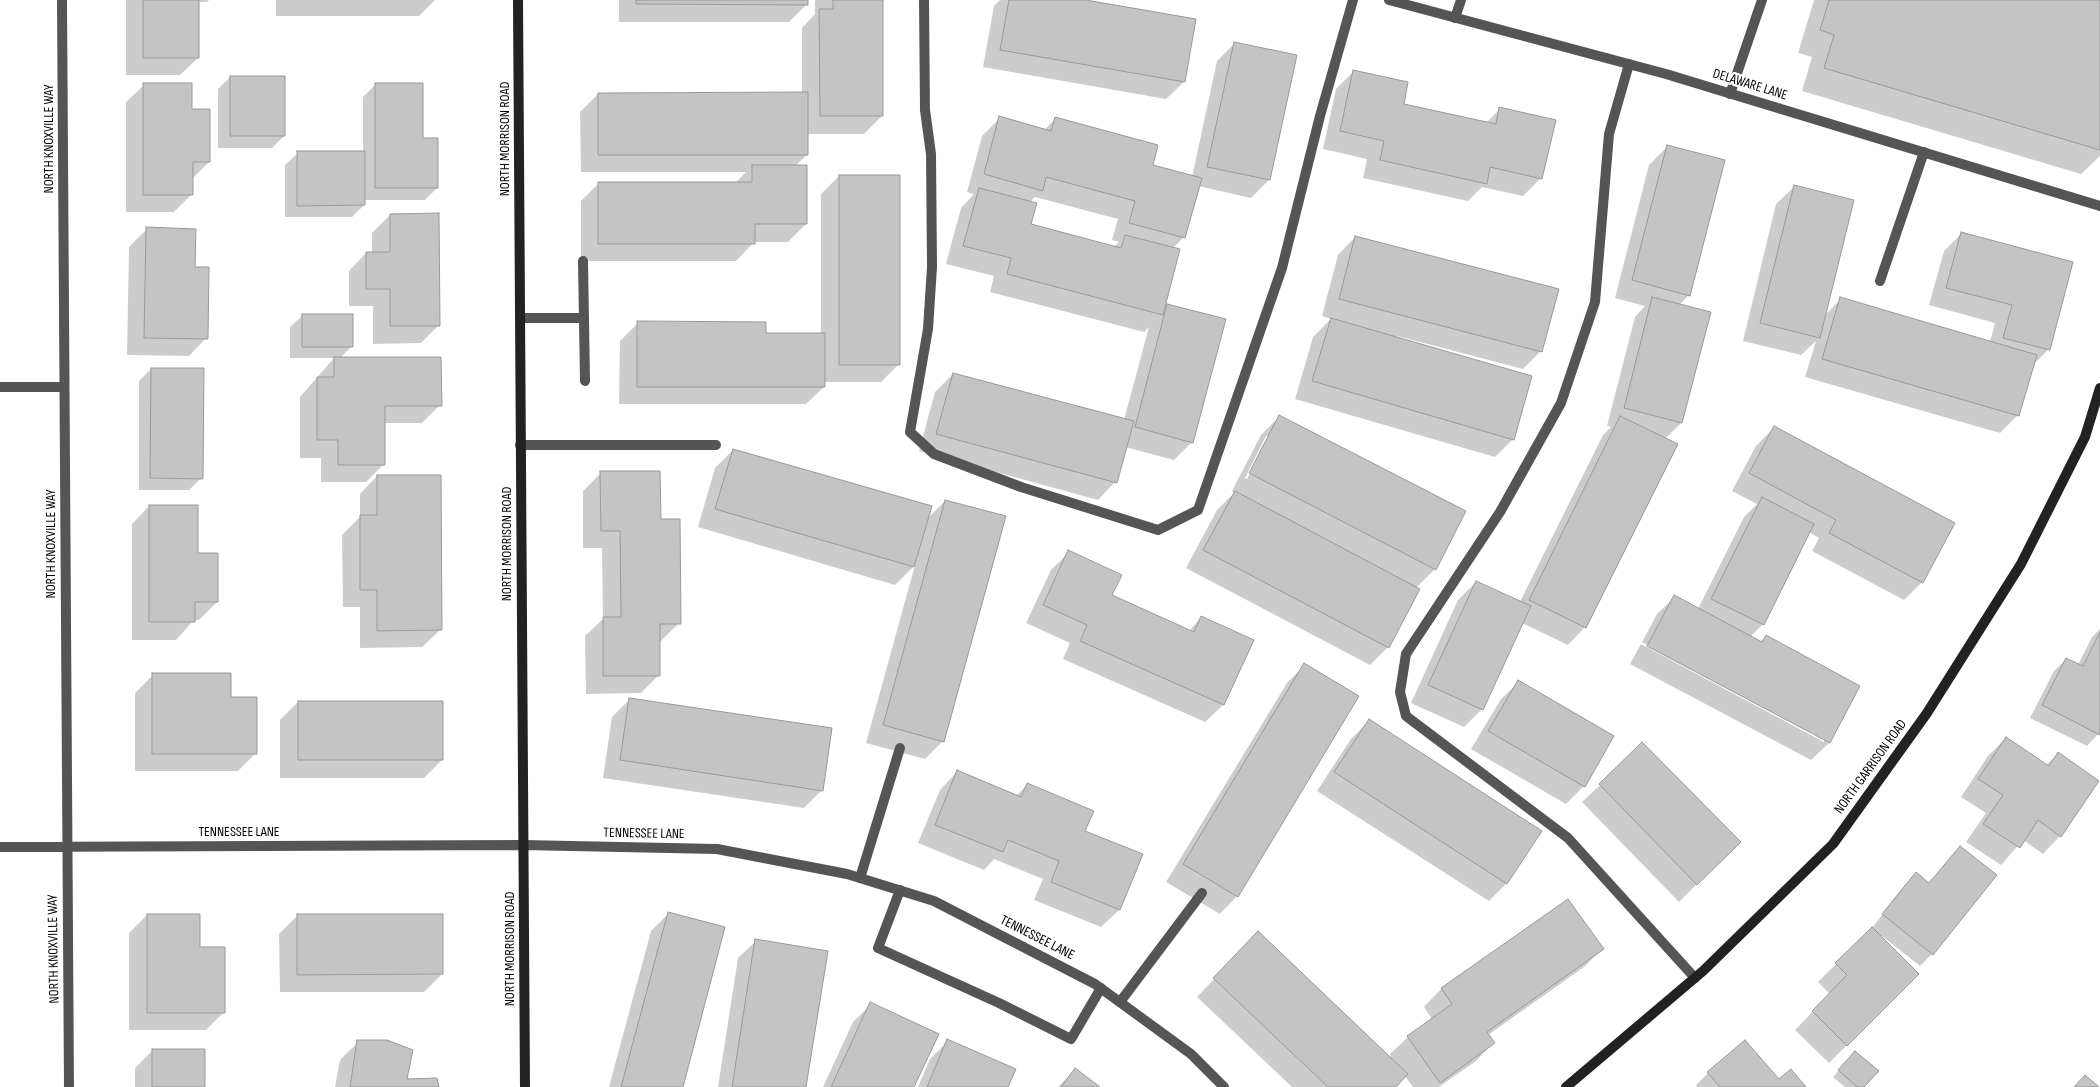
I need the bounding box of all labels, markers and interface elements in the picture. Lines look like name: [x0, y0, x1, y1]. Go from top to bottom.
street label: DELAWARE LANE: [1711, 66, 1789, 104]
street label: NORTH MORRISON ROAD: [497, 82, 513, 196]
street label: NORTH KNOXVILLE WAY: [41, 85, 57, 193]
street label: NORTH MORRISON ROAD: [499, 487, 515, 601]
street label: NORTH KNOXVILLE WAY: [43, 490, 59, 598]
street label: NORTH GARRISON ROAD: [1831, 717, 1911, 817]
street label: TENNESSEE LANE: [198, 824, 280, 840]
street label: TENNESSEE LANE: [603, 825, 685, 843]
street label: NORTH MORRISON ROAD: [502, 892, 518, 1006]
street label: NORTH KNOXVILLE WAY: [45, 894, 63, 1004]
street label: TENNESSEE LANE: [997, 912, 1077, 964]

